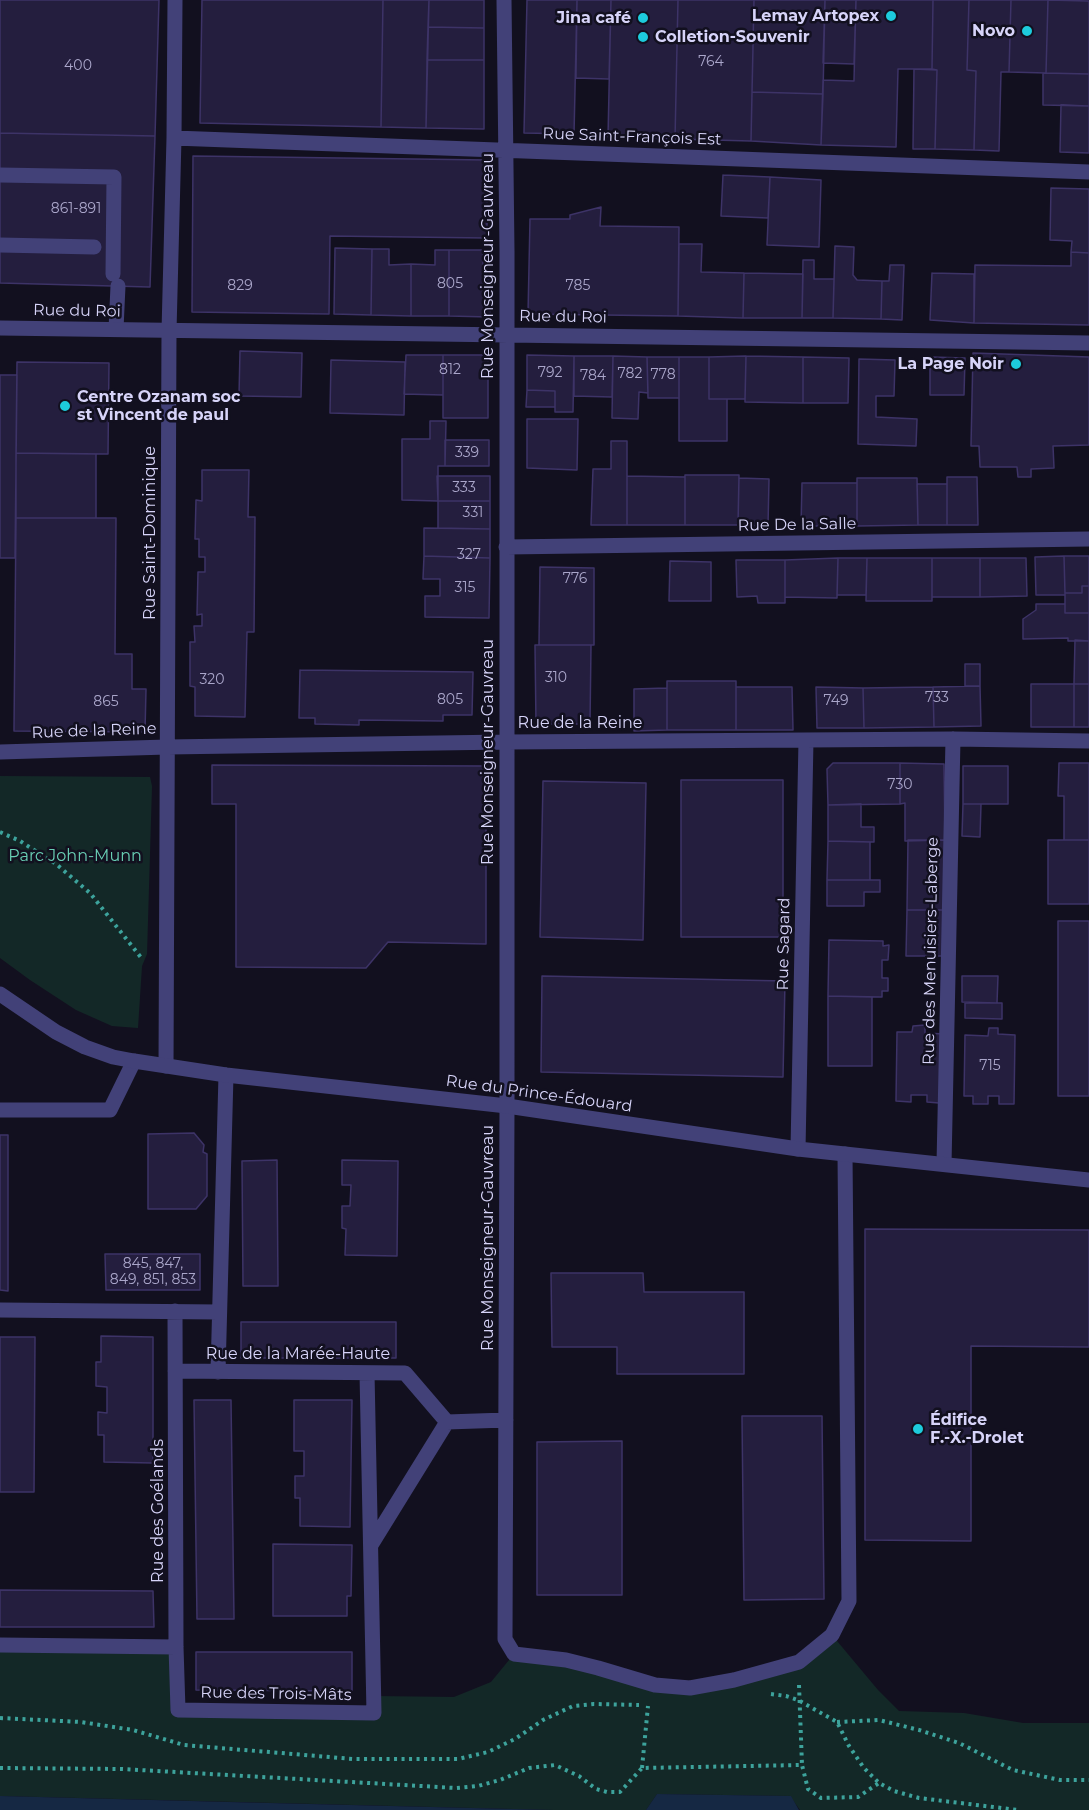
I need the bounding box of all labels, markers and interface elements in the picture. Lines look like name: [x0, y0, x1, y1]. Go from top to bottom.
place label: Lemay Artopex: [752, 6, 879, 26]
place label: Jina café: [557, 8, 631, 28]
marker: Lemay Artopex: [884, 9, 898, 23]
marker: Jina café: [636, 11, 650, 25]
place label: Novo: [972, 21, 1015, 41]
marker: Novo: [1020, 24, 1034, 38]
place label: Colletion-Souvenir: [655, 27, 810, 47]
marker: Colletion-Souvenir: [636, 30, 650, 44]
house number: 764: [698, 54, 724, 70]
house number: 400: [64, 58, 92, 74]
street label: Rue Saint-François Est: [542, 124, 722, 150]
street label: Rue Monseigneur-Gauvreau: [478, 153, 498, 379]
house number: 861-891: [51, 201, 101, 217]
house number: 805: [437, 276, 463, 292]
house number: 829: [227, 278, 253, 294]
house number: 785: [566, 278, 590, 294]
street label: Rue du Roi: [33, 301, 121, 321]
street label: Rue du Roi: [519, 307, 607, 327]
place label: La Page Noir: [898, 354, 1004, 374]
marker: La Page Noir: [1009, 357, 1023, 371]
house number: 812: [439, 362, 461, 378]
house number: 792: [538, 365, 562, 381]
house number: 782: [618, 366, 642, 382]
house number: 778: [650, 367, 676, 383]
house number: 784: [580, 368, 606, 384]
place label: Centre Ozanam soc st Vincent de paul: [77, 387, 241, 425]
marker: Centre Ozanam soc st Vincent de paul: [58, 399, 72, 413]
house number: 339: [455, 445, 479, 461]
street label: Rue Saint-Dominique: [140, 446, 160, 620]
house number: 333: [452, 480, 476, 496]
house number: 331: [463, 505, 483, 521]
street label: Rue De la Salle: [737, 514, 857, 536]
house number: 327: [457, 547, 481, 563]
house number: 776: [563, 571, 587, 587]
house number: 315: [455, 580, 475, 596]
street label: Rue Monseigneur-Gauvreau: [478, 639, 498, 865]
house number: 310: [545, 670, 567, 686]
house number: 320: [199, 672, 225, 688]
house number: 733: [925, 690, 949, 706]
house number: 805: [437, 692, 463, 708]
house number: 749: [823, 693, 849, 709]
house number: 865: [93, 694, 119, 710]
street label: Rue de la Reine: [518, 713, 642, 733]
street label: Rue de la Reine: [31, 719, 157, 743]
house number: 730: [887, 777, 913, 793]
street label: Rue des Menuisiers-Laberge: [919, 837, 943, 1065]
park label: Parc John-Munn: [8, 846, 142, 866]
street label: Rue Sagard: [774, 897, 794, 991]
house number: 715: [979, 1058, 1001, 1074]
street label: Rue du Prince-Édouard: [445, 1071, 633, 1117]
street label: Rue Monseigneur-Gauvreau: [478, 1125, 498, 1351]
house number: 845, 847, 849, 851, 853: [110, 1256, 196, 1288]
street label: Rue de la Marée-Haute: [206, 1344, 390, 1364]
place label: Édifice F.-X.-Drolet: [930, 1410, 1024, 1448]
marker: Édifice F.-X.-Drolet: [911, 1422, 925, 1436]
street label: Rue des Goélands: [148, 1439, 168, 1583]
street label: Rue des Trois-Mâts: [200, 1683, 352, 1705]

